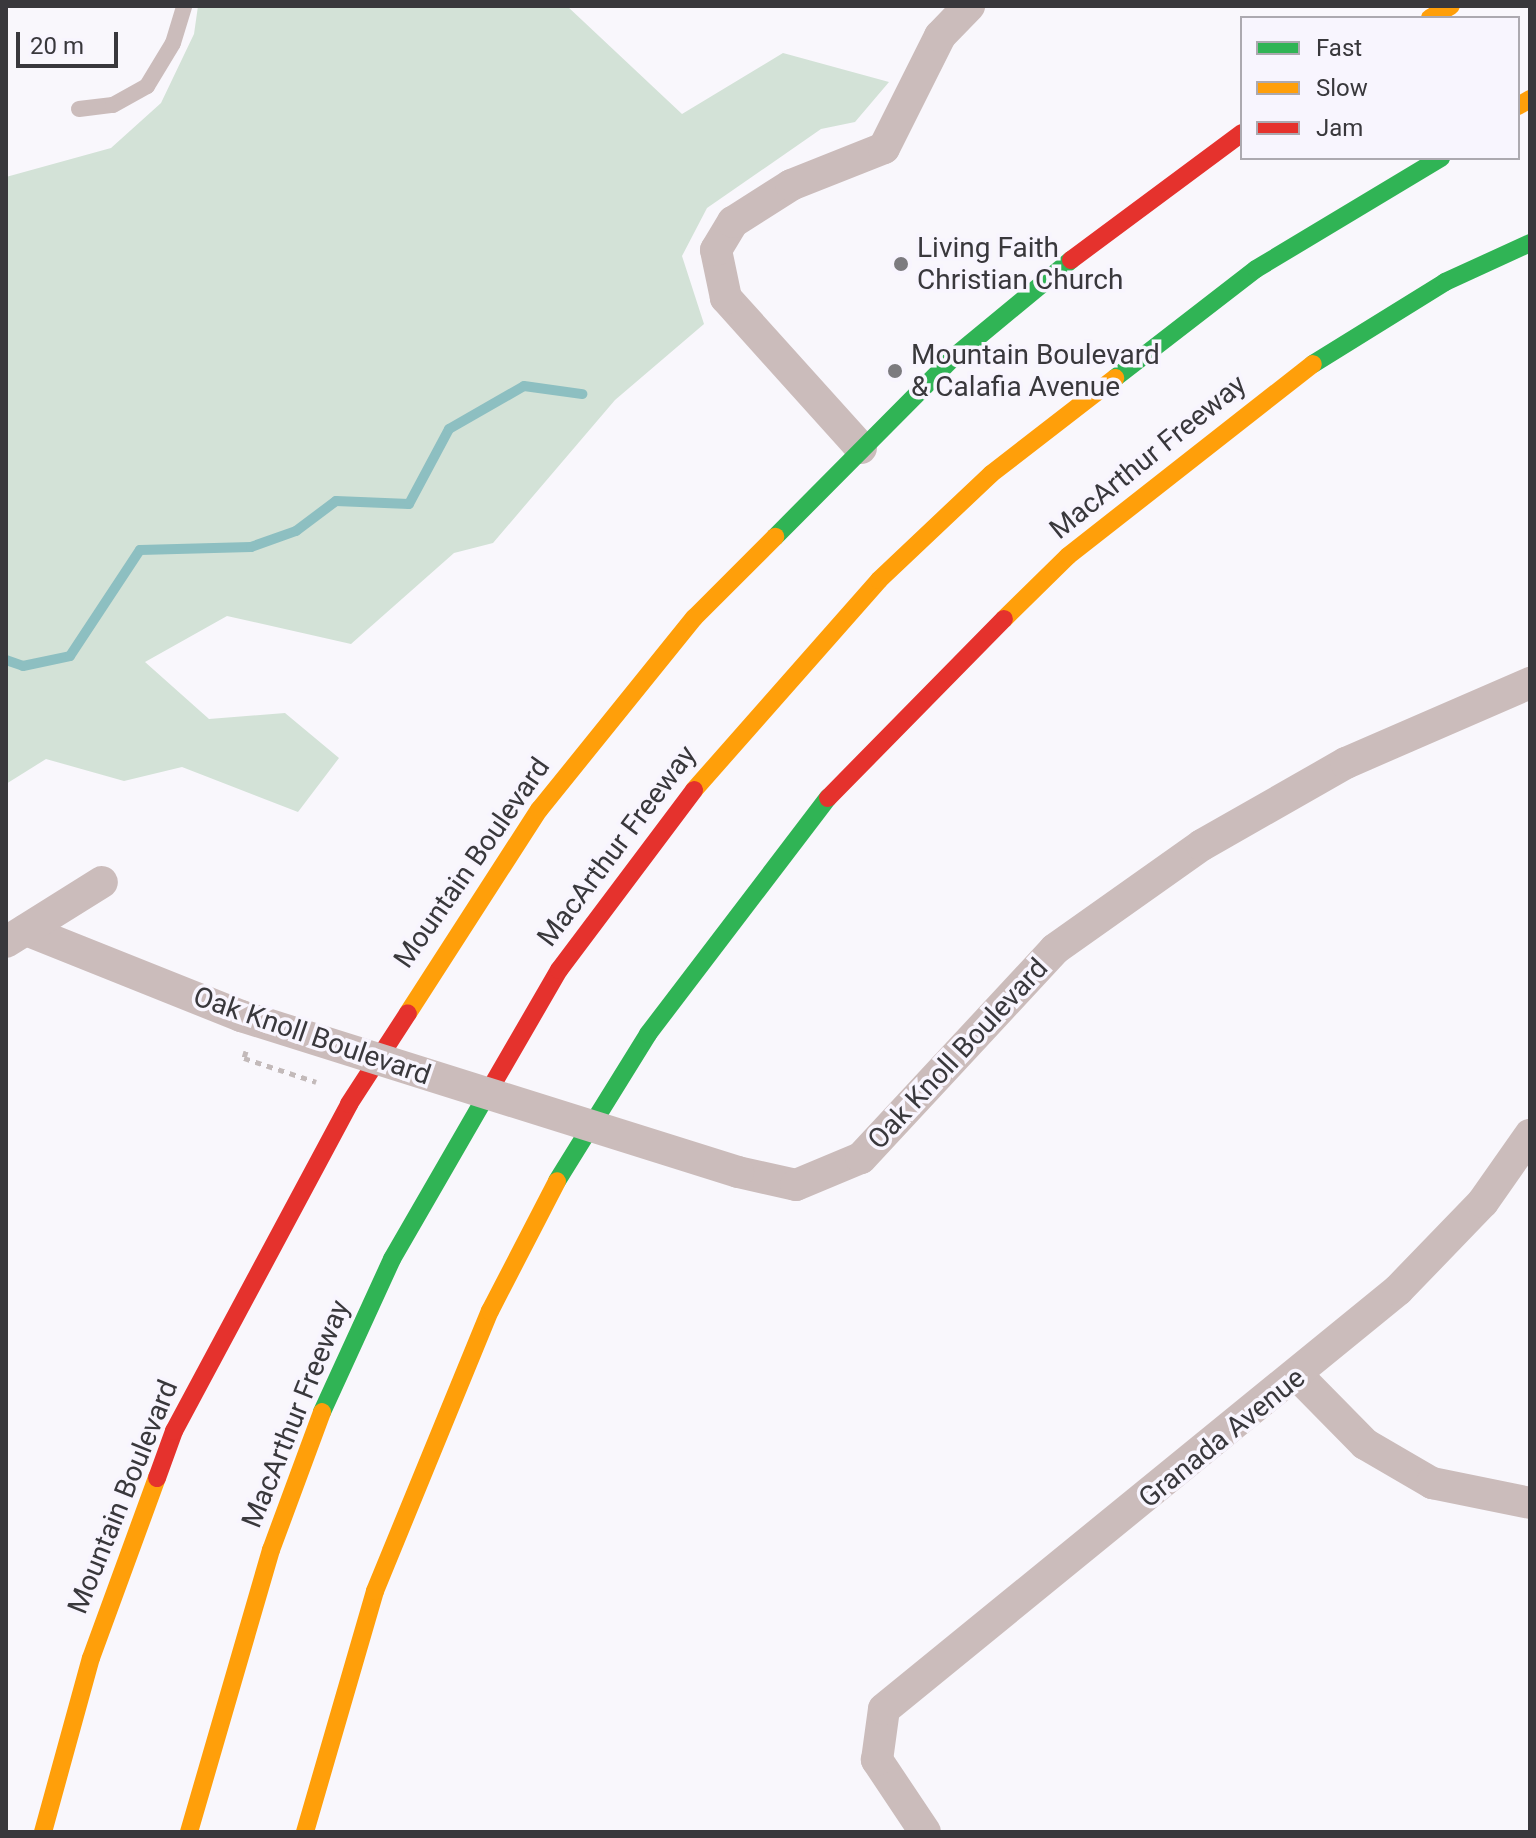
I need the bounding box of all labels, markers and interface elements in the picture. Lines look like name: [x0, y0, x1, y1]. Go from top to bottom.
scale bar: [20, 16, 122, 66]
legend: [1240, 16, 1520, 160]
text: 20 m: [30, 32, 84, 60]
text: Fast: [1316, 34, 1362, 62]
text: Slow: [1316, 74, 1368, 102]
text: Jam: [1316, 114, 1363, 142]
place label: Living Faith Christian Church: [917, 231, 1123, 297]
marker: Living Faith Christian Church: [892, 255, 910, 273]
place label: Mountain Boulevard & Calafia Avenue: [911, 338, 1160, 404]
marker: Mountain Boulevard & Calafia Avenue: [886, 362, 904, 380]
street label: MacArthur Freeway: [1043, 368, 1253, 546]
street label: MacArthur Freeway: [531, 739, 703, 953]
street label: Mountain Boulevard: [387, 751, 557, 975]
street label: Oak Knoll Boulevard: [861, 952, 1055, 1156]
street label: Oak Knoll Boulevard: [189, 980, 435, 1092]
street label: MacArthur Freeway: [235, 1295, 357, 1533]
street label: Granada Avenue: [1132, 1361, 1312, 1515]
street label: Mountain Boulevard: [61, 1375, 185, 1619]

